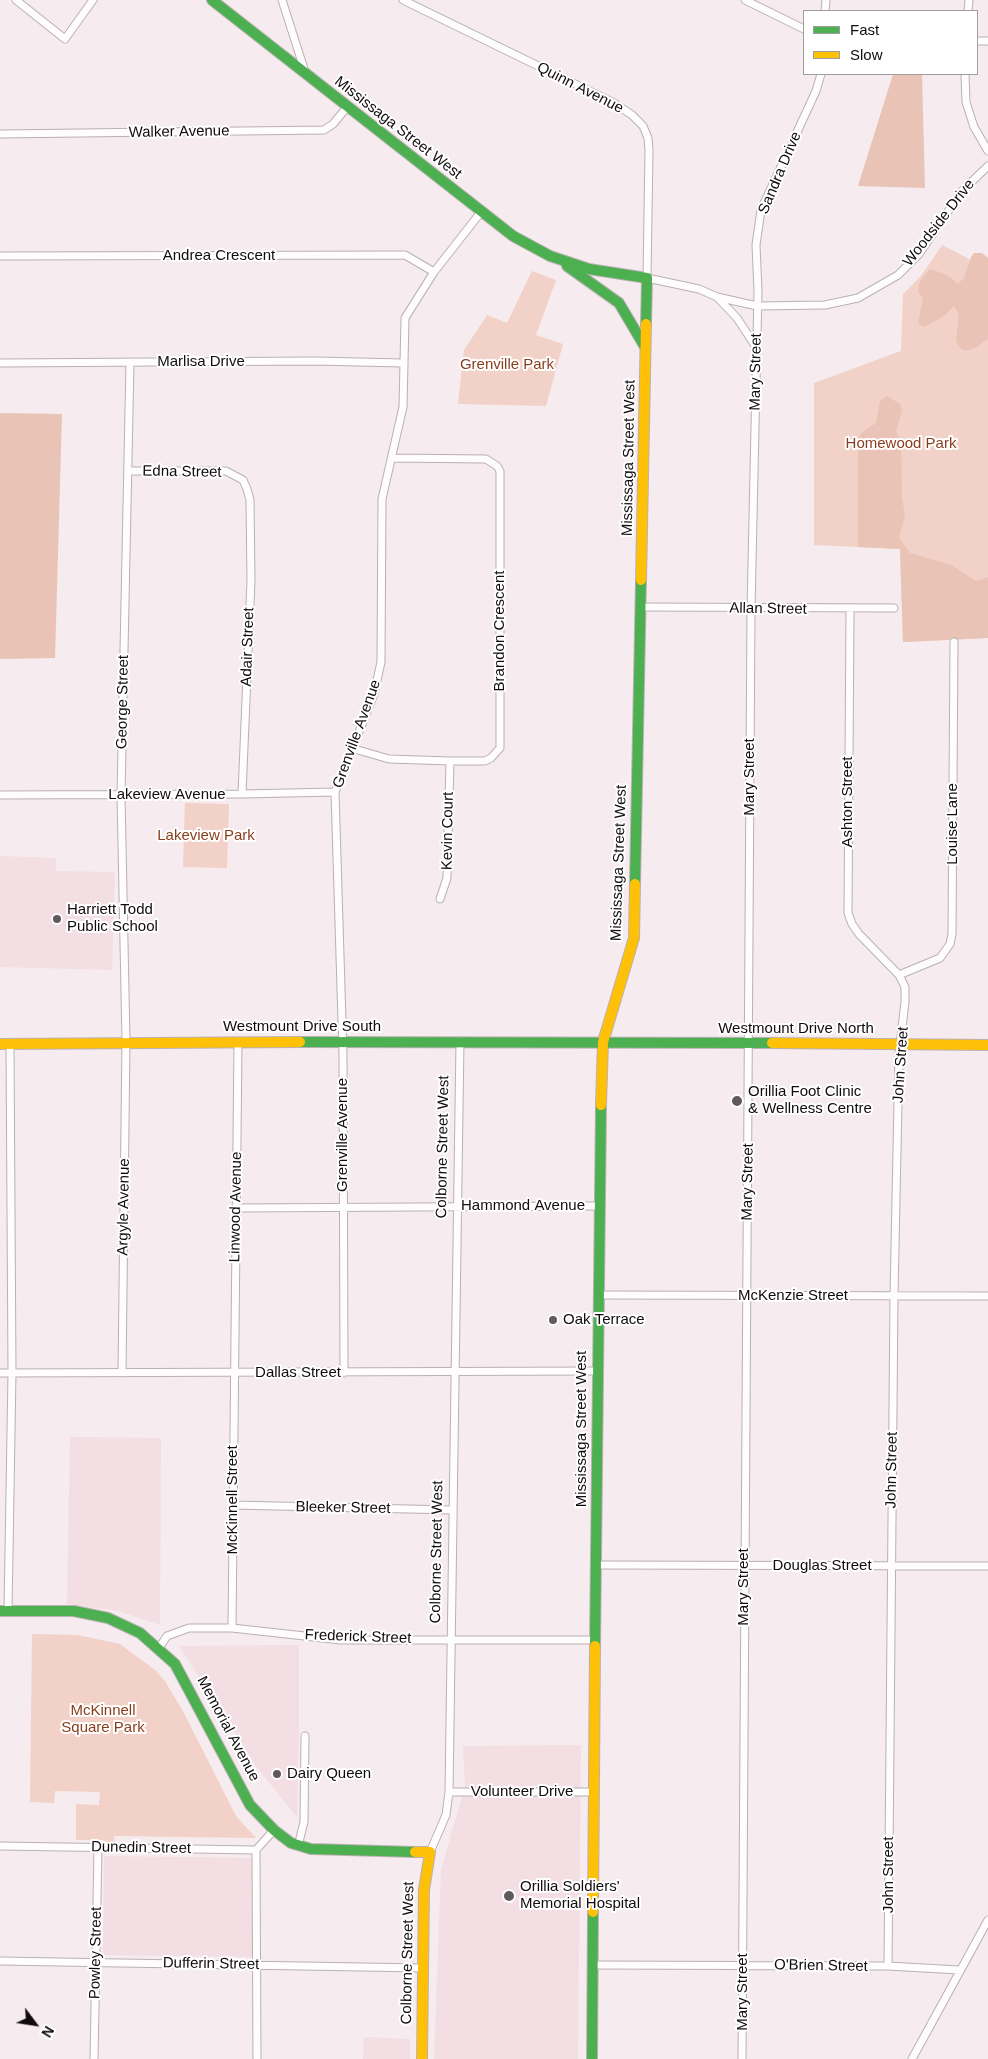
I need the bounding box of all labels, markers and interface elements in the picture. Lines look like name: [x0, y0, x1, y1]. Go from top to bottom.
legend: [803, 10, 978, 75]
text: Fast: [850, 21, 879, 38]
text: Slow: [850, 46, 883, 63]
street label: Quinn Avenue: [534, 58, 626, 118]
street label: Mississaga Street West: [331, 73, 465, 183]
street label: Walker Avenue: [128, 122, 230, 142]
street label: Sandra Drive: [755, 129, 805, 217]
street label: Woodside Drive: [899, 176, 979, 270]
street label: Andrea Crescent: [163, 247, 275, 265]
street label: Mary Street: [746, 333, 766, 411]
street label: Marlisa Drive: [157, 353, 245, 371]
park label: Grenville Park: [460, 356, 554, 374]
street label: Mississaga Street West: [619, 380, 639, 536]
park label: Homewood Park: [846, 435, 956, 453]
street label: Edna Street: [142, 462, 222, 482]
street label: Brandon Crescent: [491, 571, 509, 691]
street label: Allan Street: [729, 599, 807, 619]
street label: Adair Street: [238, 607, 258, 687]
street label: George Street: [113, 655, 133, 749]
street label: Grenville Avenue: [329, 677, 385, 791]
street label: Mary Street: [741, 738, 759, 816]
street label: Ashton Street: [839, 757, 857, 847]
street label: Louise Lane: [944, 783, 962, 865]
street label: Mississaga Street West: [607, 785, 631, 941]
street label: Lakeview Avenue: [108, 786, 226, 804]
street label: Kevin Court: [438, 792, 458, 870]
park label: Lakeview Park: [157, 827, 255, 845]
place label: Harriett Todd Public School: [67, 901, 158, 936]
marker: Harriett Todd Public School: [51, 913, 63, 925]
street label: Westmount Drive South: [223, 1018, 381, 1036]
street label: Westmount Drive North: [718, 1020, 874, 1038]
street label: John Street: [889, 1026, 913, 1104]
street label: Colborne Street West: [433, 1075, 453, 1219]
street label: Grenville Avenue: [334, 1078, 352, 1192]
place label: Orillia Foot Clinic & Wellness Centre: [748, 1083, 872, 1118]
marker: Orillia Foot Clinic & Wellness Centre: [730, 1094, 744, 1108]
street label: Mary Street: [738, 1143, 758, 1221]
street label: Linwood Avenue: [226, 1152, 246, 1262]
street label: Argyle Avenue: [114, 1158, 134, 1256]
street label: Hammond Avenue: [461, 1197, 585, 1215]
street label: McKenzie Street: [738, 1287, 848, 1305]
place label: Oak Terrace: [563, 1311, 645, 1329]
marker: Oak Terrace: [547, 1314, 559, 1326]
street label: Mississaga Street West: [573, 1351, 591, 1507]
street label: Dallas Street: [255, 1364, 341, 1382]
street label: John Street: [882, 1431, 902, 1509]
street label: McKinnell Street: [224, 1445, 242, 1555]
street label: Colborne Street West: [427, 1480, 447, 1624]
street label: Bleeker Street: [295, 1498, 391, 1518]
street label: Mary Street: [735, 1548, 753, 1626]
street label: Douglas Street: [772, 1557, 872, 1575]
street label: Frederick Street: [304, 1626, 412, 1648]
street label: Memorial Avenue: [193, 1673, 263, 1785]
park label: McKinnell Square Park: [61, 1702, 145, 1737]
place label: Dairy Queen: [287, 1765, 371, 1783]
marker: Dairy Queen: [271, 1768, 283, 1780]
street label: Volunteer Drive: [471, 1783, 573, 1801]
street label: John Street: [880, 1837, 898, 1913]
street label: Dunedin Street: [91, 1838, 191, 1858]
place label: Orillia Soldiers' Memorial Hospital: [520, 1878, 640, 1913]
street label: Colborne Street West: [398, 1881, 418, 2025]
marker: Orillia Soldiers' Memorial Hospital: [502, 1889, 516, 1903]
street label: Powley Street: [86, 1907, 106, 1999]
street label: Mary Street: [734, 1953, 752, 2031]
street label: Dufferin Street: [163, 1954, 259, 1974]
street label: O'Brien Street: [774, 1956, 868, 1976]
north arrow: [10, 1999, 60, 2049]
text: N: [38, 2023, 57, 2040]

